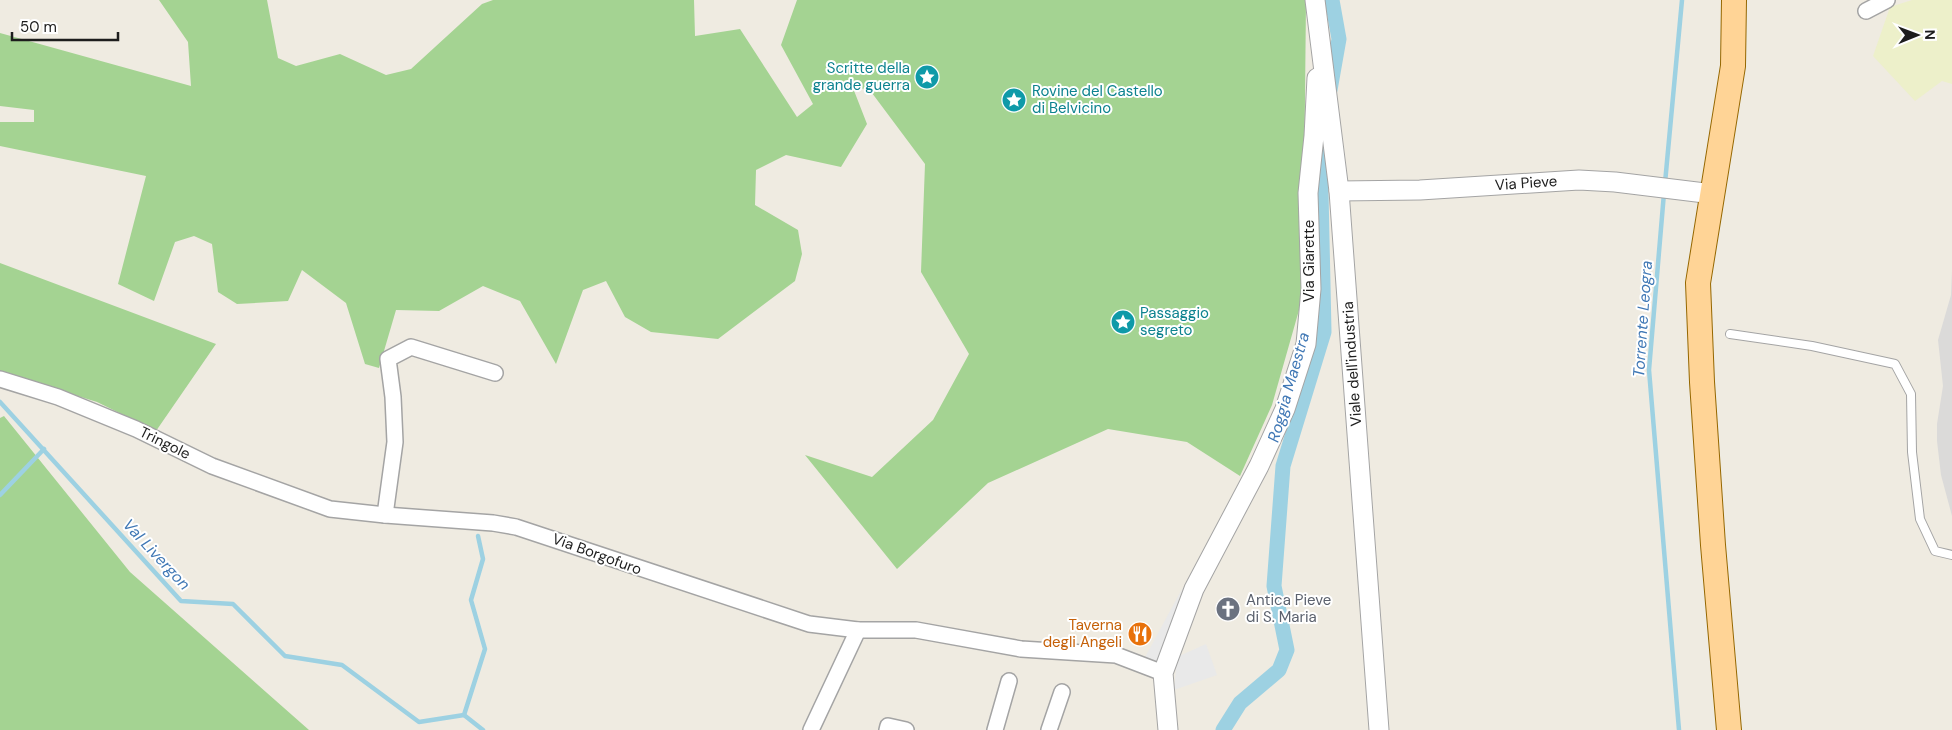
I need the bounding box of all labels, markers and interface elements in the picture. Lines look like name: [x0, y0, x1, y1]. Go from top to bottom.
scale bar: [12, 10, 119, 42]
north arrow: [1892, 10, 1942, 60]
text: 50 m: [20, 17, 57, 37]
text: N: [1921, 30, 1939, 40]
place label: Scritte della grande guerra: [813, 58, 910, 95]
place icon: Scritte della grande guerra: [914, 64, 940, 90]
place label: Rovine del Castello di Belvicino: [1032, 81, 1163, 118]
place icon: Rovine del Castello di Belvicino: [1001, 87, 1027, 113]
street label: Via Pieve: [1494, 171, 1558, 195]
street label: Via Giarette: [1299, 220, 1319, 302]
water label: Torrente Leogra: [1628, 260, 1657, 378]
street label: Viale dell'industria: [1338, 301, 1366, 427]
place label: Passaggio segreto: [1140, 303, 1209, 340]
place icon: Passaggio segreto: [1110, 309, 1136, 335]
water label: Roggia Maestra: [1263, 329, 1314, 445]
street label: Tringole: [136, 422, 194, 464]
water label: Val Livergon: [118, 514, 195, 594]
street label: Via Borgofuro: [549, 529, 645, 579]
place label: Antica Pieve di S. Maria: [1246, 590, 1331, 627]
church icon: Antica Pieve di S. Maria: [1215, 596, 1241, 622]
place label: Taverna degli Angeli: [1043, 615, 1122, 652]
restaurant icon: Taverna degli Angeli: [1127, 621, 1153, 647]

